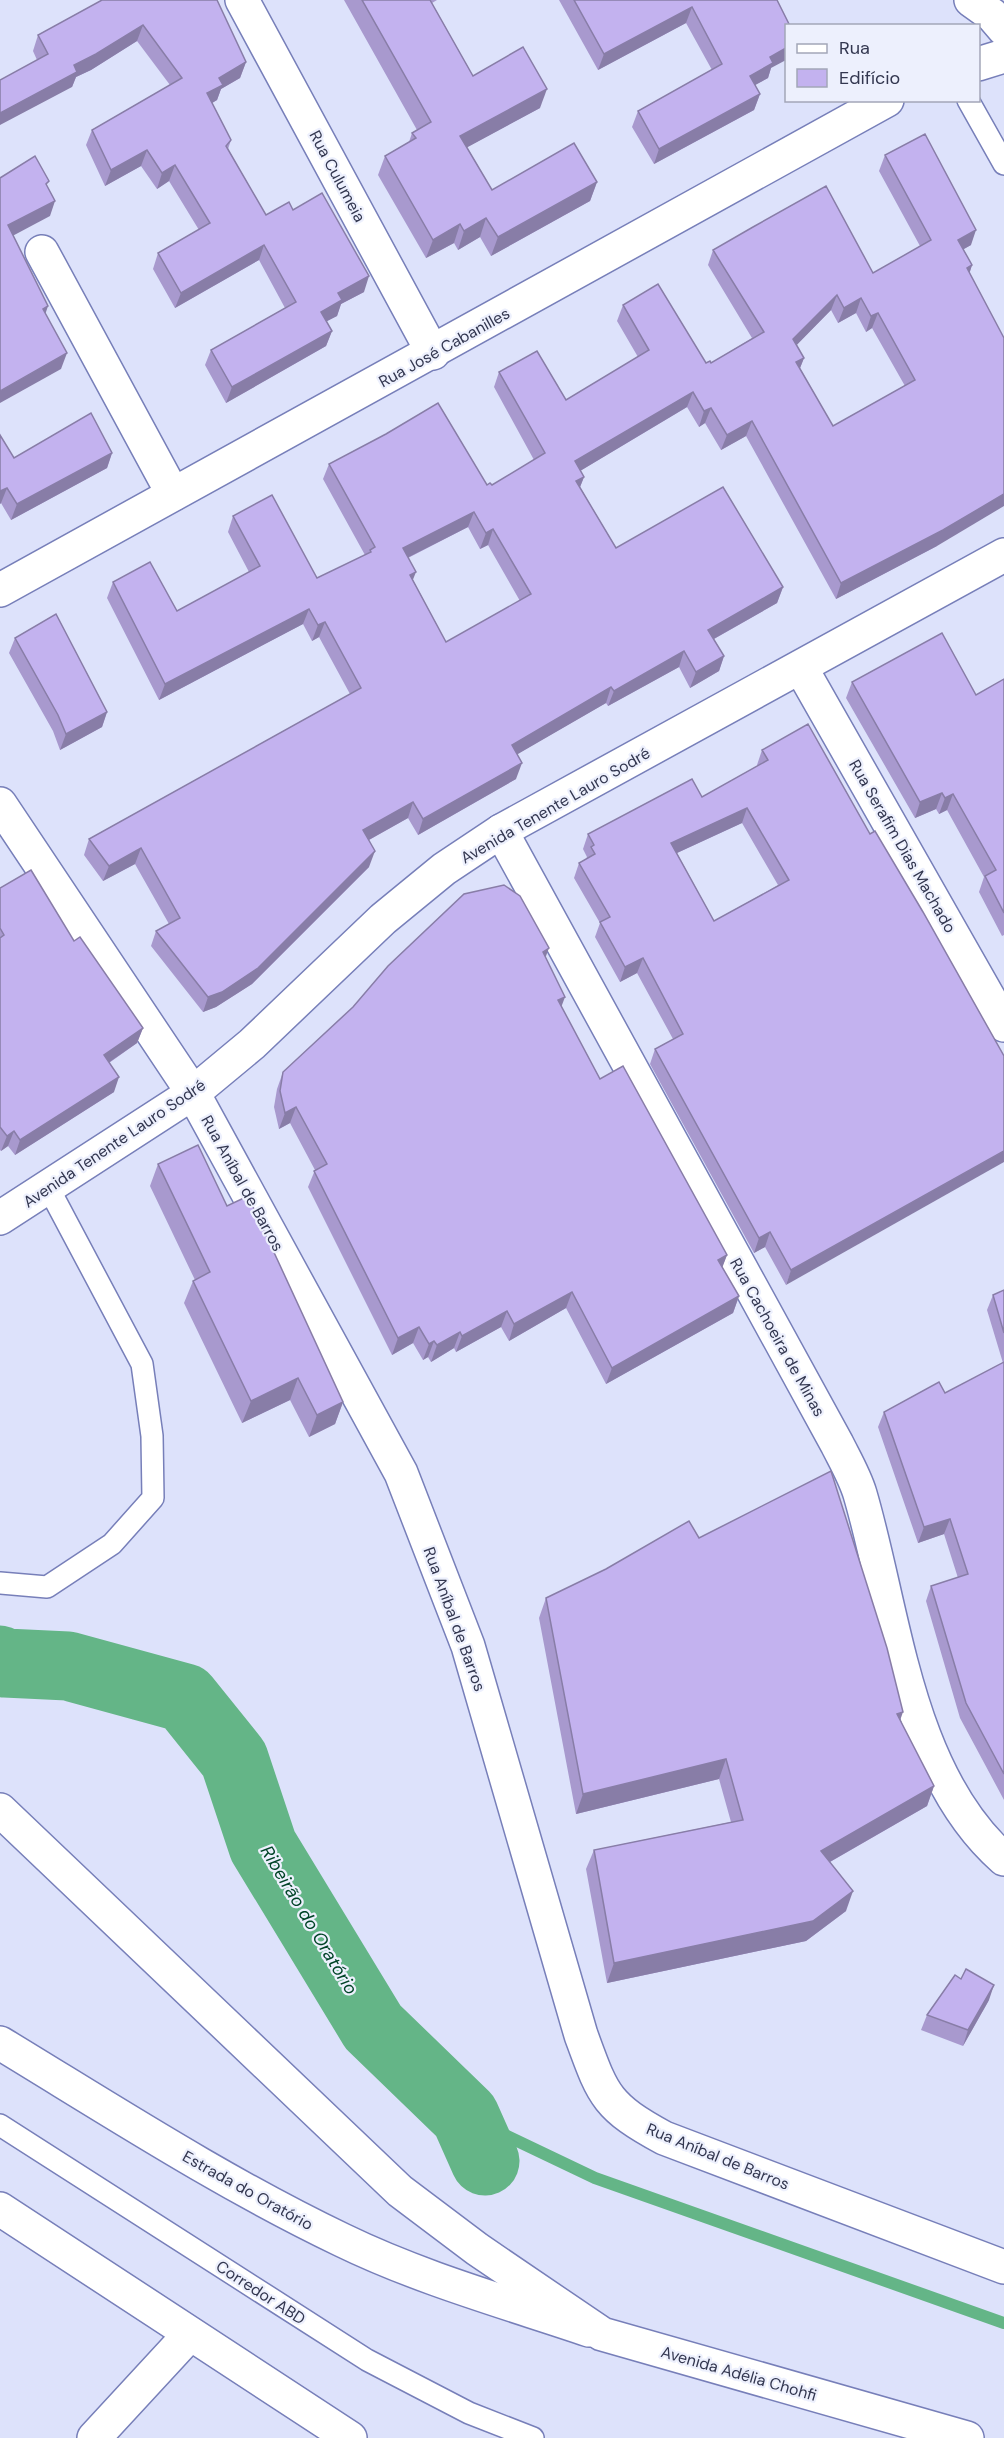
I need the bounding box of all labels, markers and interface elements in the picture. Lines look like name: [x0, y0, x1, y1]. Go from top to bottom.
legend: [785, 24, 980, 102]
text: Rua: [839, 36, 870, 60]
text: Edifício: [839, 66, 900, 90]
street label: Rua Culumeia: [305, 127, 371, 226]
street label: Rua José Cabanilles: [375, 303, 513, 392]
street label: Avenida Tenente Lauro Sodré: [457, 742, 654, 868]
street label: Rua Serafim Dias Machado: [844, 756, 961, 937]
street label: Avenida Tenente Lauro Sodré: [19, 1074, 210, 1212]
street label: Rua Aníbal de Barros: [196, 1112, 289, 1255]
street label: Rua Cachoeira de Minas: [725, 1254, 830, 1420]
street label: Rua Aníbal de Barros: [419, 1544, 490, 1694]
water label: Ribeirão do Oratório: [255, 1841, 363, 1999]
street label: Rua Aníbal de Barros: [643, 2118, 792, 2195]
street label: Estrada do Oratório: [179, 2146, 317, 2235]
street label: Corredor ABD: [212, 2256, 309, 2329]
street label: Avenida Adélia Chohfi: [659, 2341, 819, 2406]

